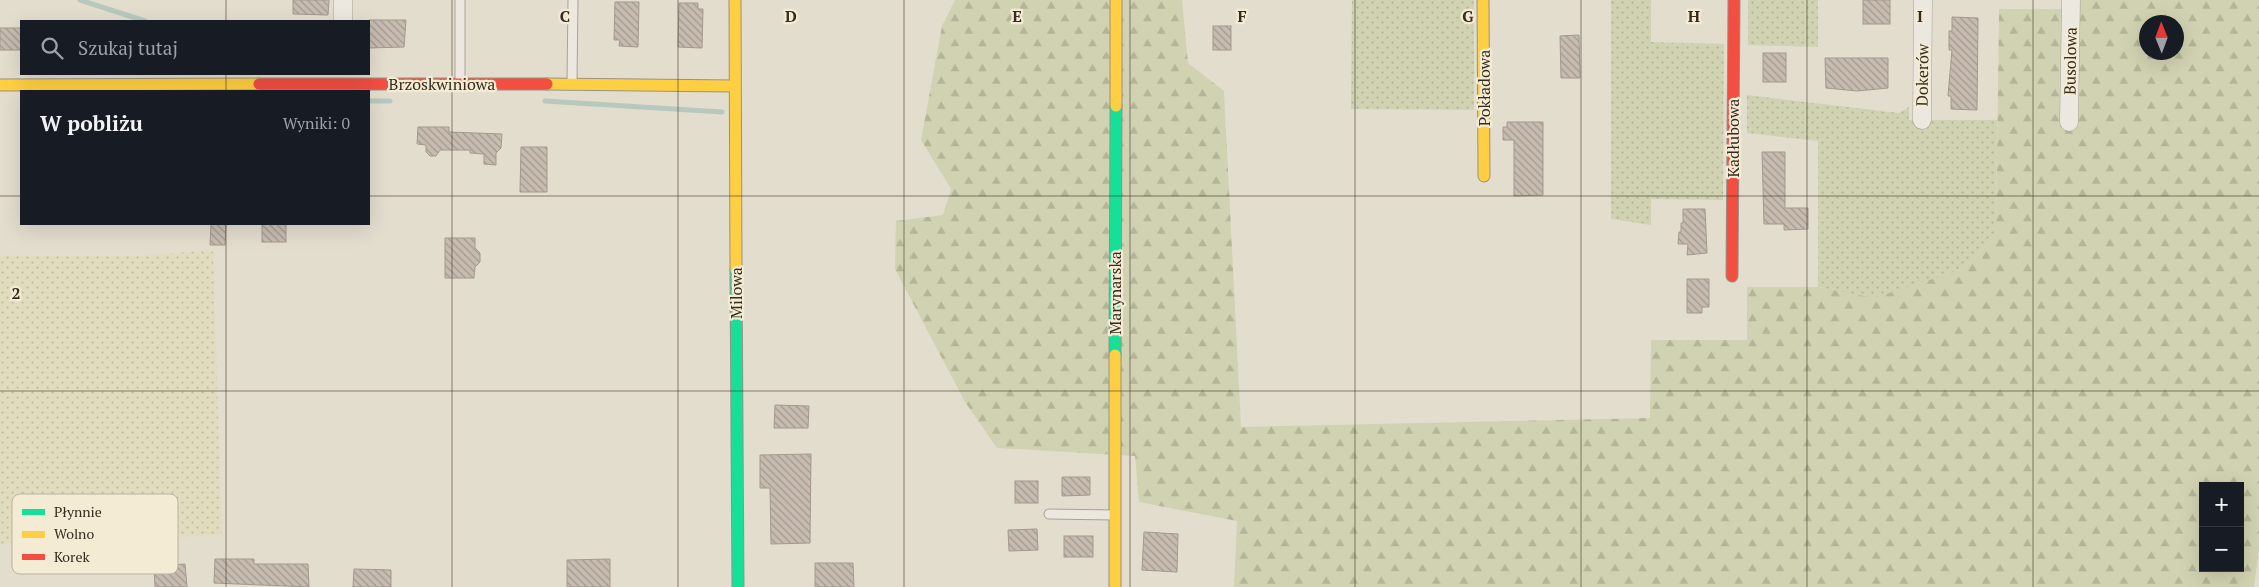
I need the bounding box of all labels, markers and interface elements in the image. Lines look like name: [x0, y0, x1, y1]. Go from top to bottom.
text: C: [560, 5, 570, 27]
text: D: [785, 5, 797, 27]
text: E: [1012, 5, 1022, 27]
text: F: [1237, 5, 1247, 27]
text: G: [1462, 5, 1474, 27]
text: H: [1688, 5, 1700, 27]
text: I: [1917, 5, 1923, 27]
north arrow: [2139, 15, 2184, 60]
search box: [20, 20, 370, 75]
street label: Busolowa: [2058, 27, 2082, 95]
icon: search: [38, 34, 66, 62]
text: Szukaj tutaj: [78, 35, 178, 60]
street label: Dokerów: [1910, 43, 1934, 107]
street label: Pokładowa: [1473, 50, 1495, 126]
street label: Brzoskwiniowa: [389, 73, 495, 95]
street label: Kadłubowa: [1722, 99, 1744, 177]
text: W pobliżu: [40, 109, 143, 137]
text: Wyniki: 0: [283, 112, 350, 134]
street label: Marynarska: [1104, 251, 1126, 335]
street label: Milowa: [725, 267, 747, 319]
text: 2: [11, 282, 21, 304]
map controls: [2199, 482, 2244, 572]
button: +: [2199, 482, 2244, 527]
legend: [12, 494, 178, 574]
text: Płynnie: [54, 502, 102, 521]
text: Wolno: [54, 524, 94, 543]
button: −: [2199, 527, 2244, 572]
text: Korek: [54, 547, 91, 566]

